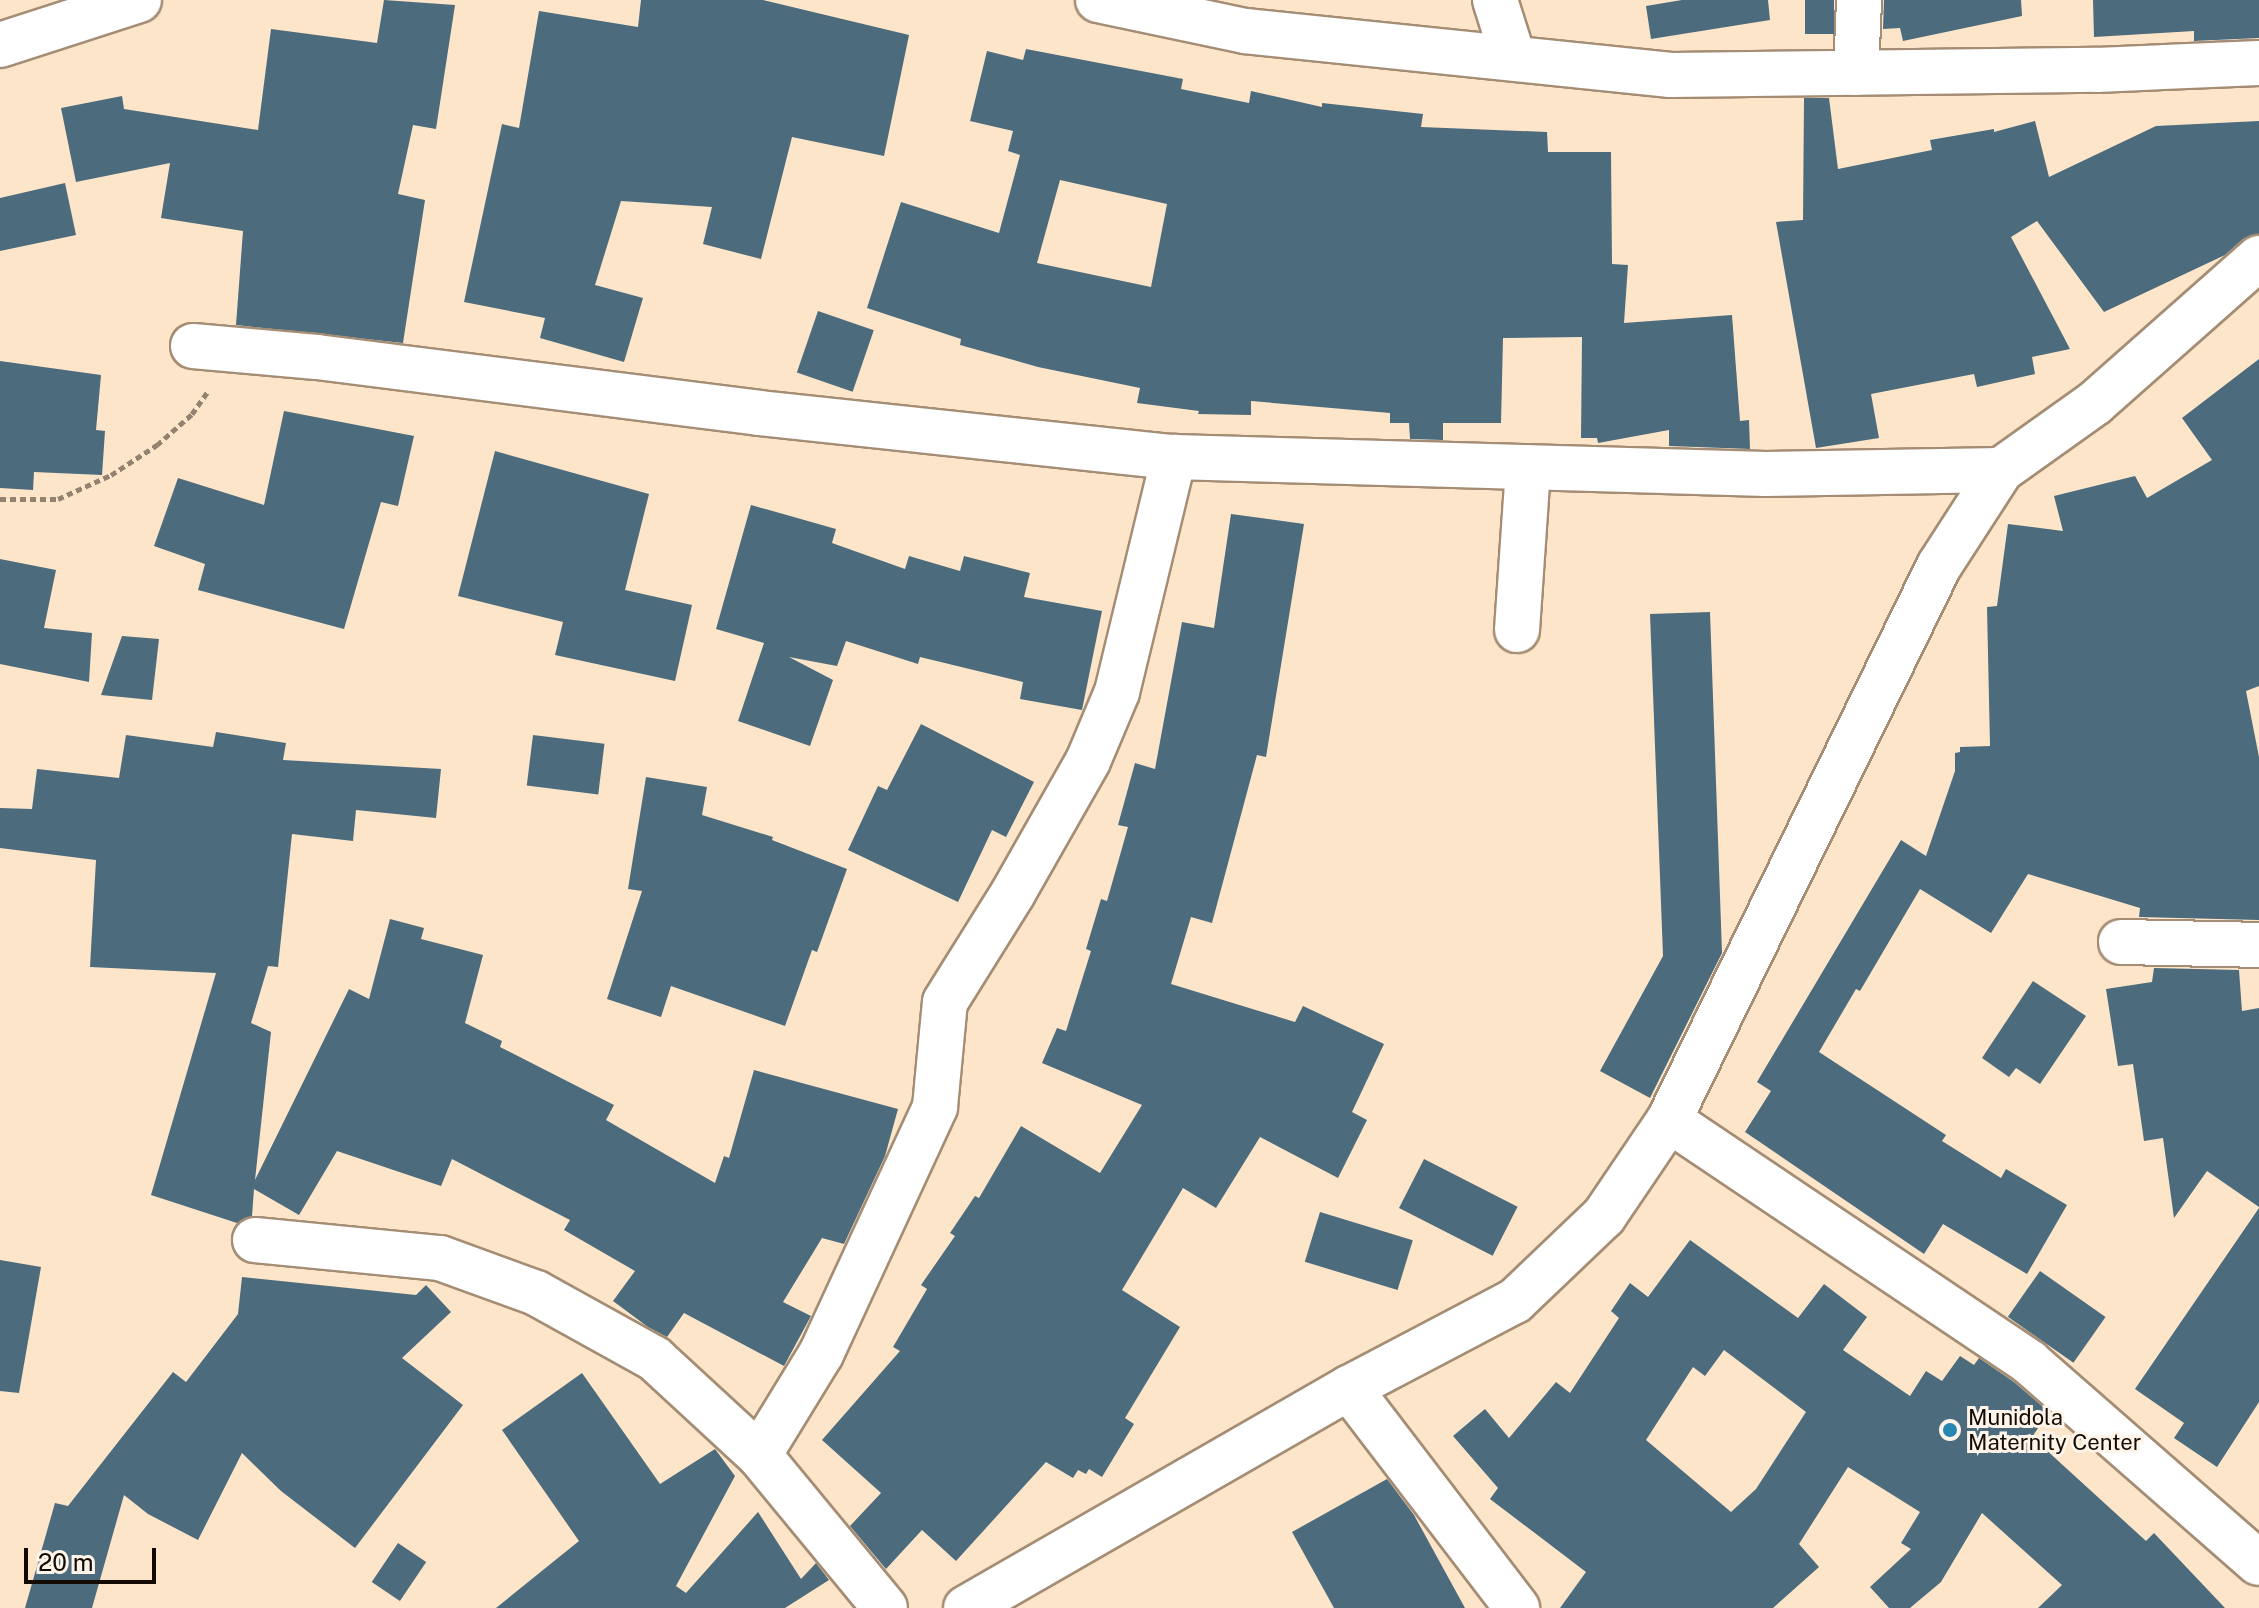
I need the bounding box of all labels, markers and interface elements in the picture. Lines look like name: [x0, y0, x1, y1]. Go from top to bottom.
place label: Munidola Maternity Center: [1968, 1404, 2141, 1456]
marker: Munidola Maternity Center: [1939, 1419, 1961, 1441]
scale bar: [28, 1532, 160, 1582]
text: 20 m: [38, 1548, 94, 1576]

